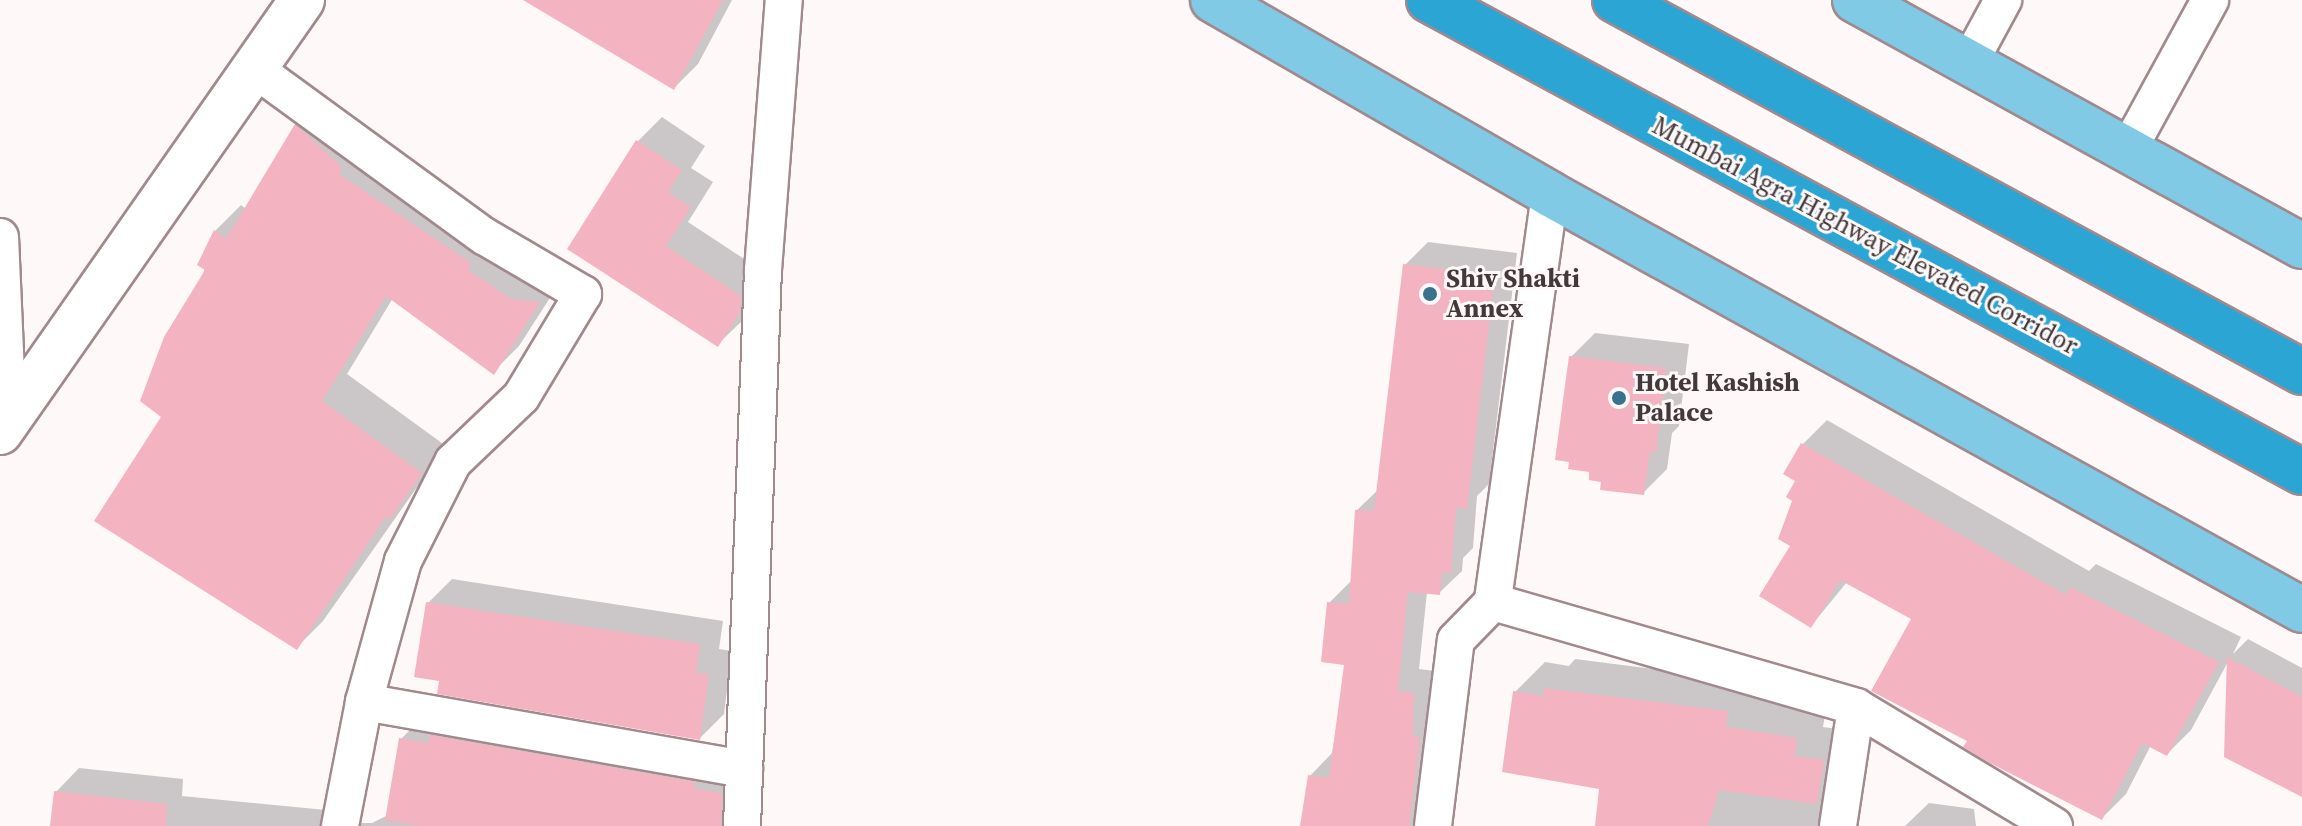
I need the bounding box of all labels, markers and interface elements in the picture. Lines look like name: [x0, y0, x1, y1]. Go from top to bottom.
street label: Mumbai Agra Highway Elevated Corridor: [1647, 110, 2083, 362]
place label: Shiv Shakti Annex: [1446, 263, 1580, 324]
marker: Shiv Shakti Annex: [1421, 285, 1439, 303]
place label: Hotel Kashish Palace: [1635, 367, 1800, 428]
marker: Hotel Kashish Palace: [1610, 389, 1628, 407]

